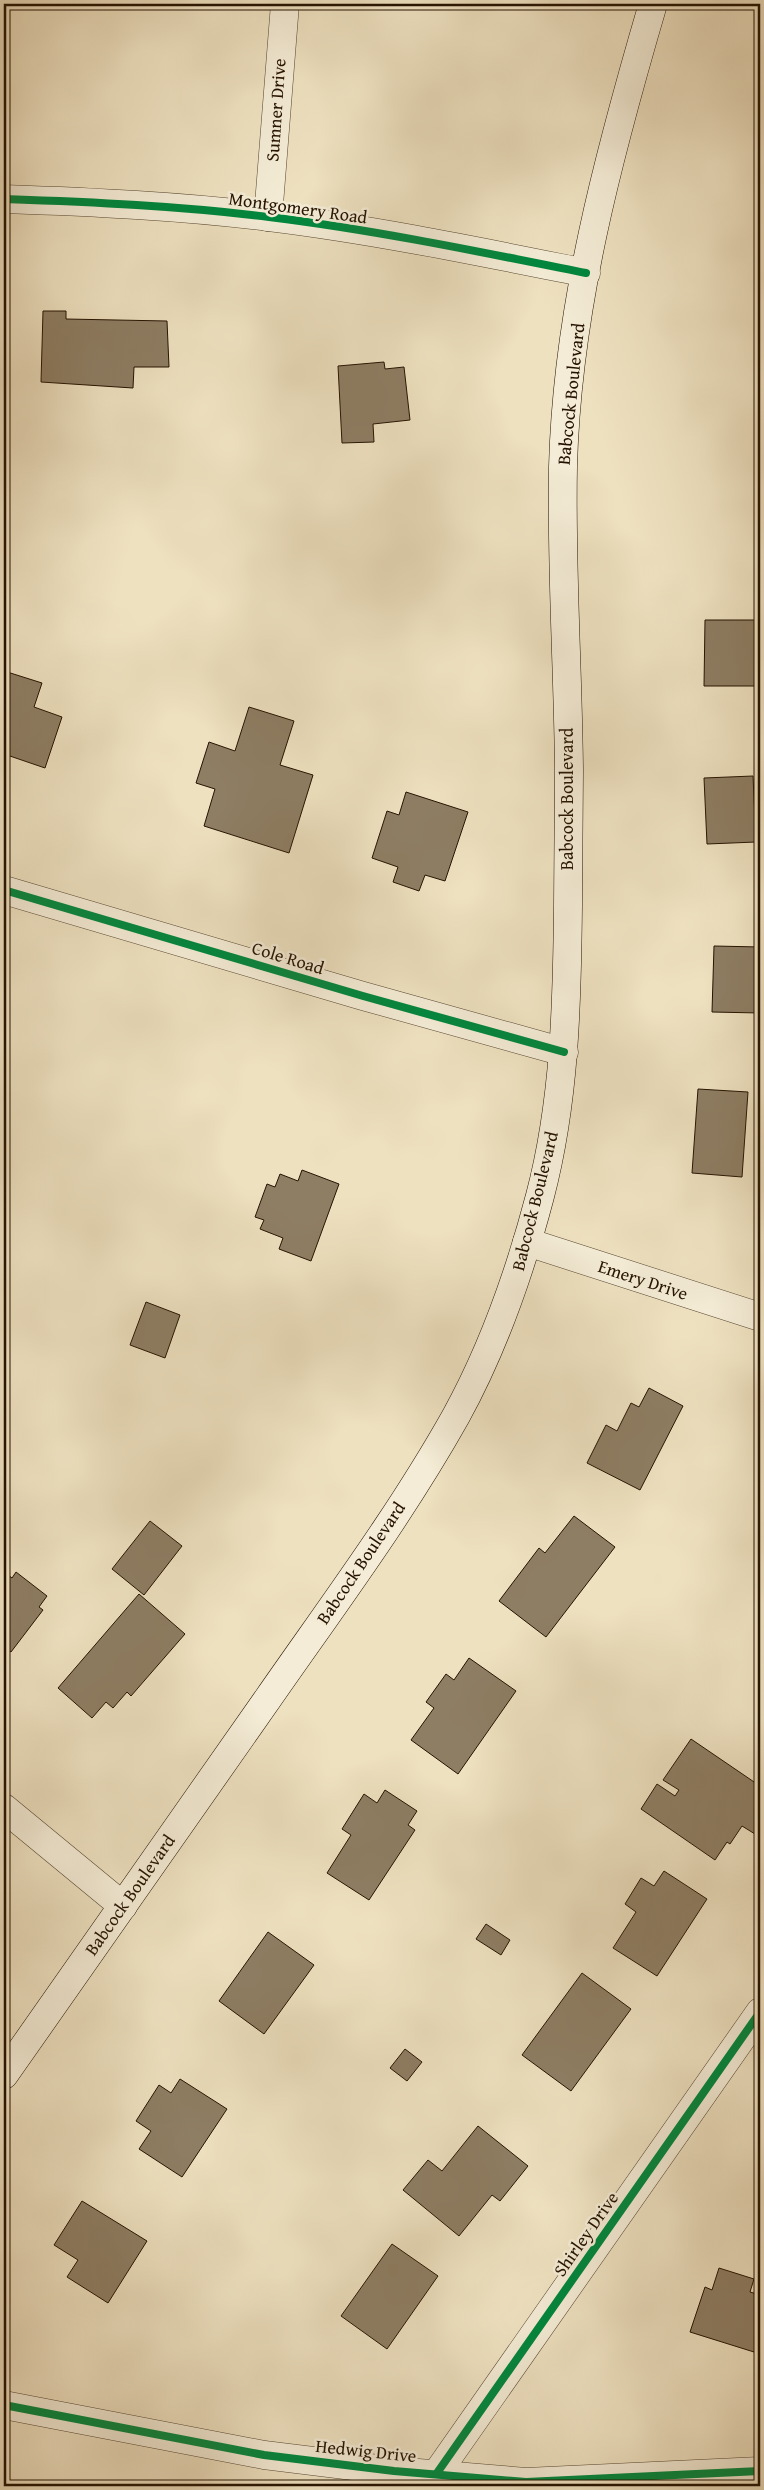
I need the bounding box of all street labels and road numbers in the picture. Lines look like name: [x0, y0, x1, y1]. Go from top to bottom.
street label: Sumner Drive: [258, 57, 293, 163]
street label: Montgomery Road: [227, 184, 370, 231]
street label: Babcock Boulevard: [550, 321, 591, 466]
street label: Babcock Boulevard: [553, 727, 580, 870]
street label: Cole Road: [249, 934, 328, 981]
street label: Babcock Boulevard: [504, 1128, 565, 1273]
street label: Emery Drive: [595, 1252, 692, 1307]
street label: Babcock Boulevard: [310, 1496, 412, 1629]
street label: Babcock Boulevard: [78, 1828, 182, 1961]
street label: Shirley Drive: [546, 2186, 625, 2282]
street label: Hedwig Drive: [314, 2432, 418, 2469]

